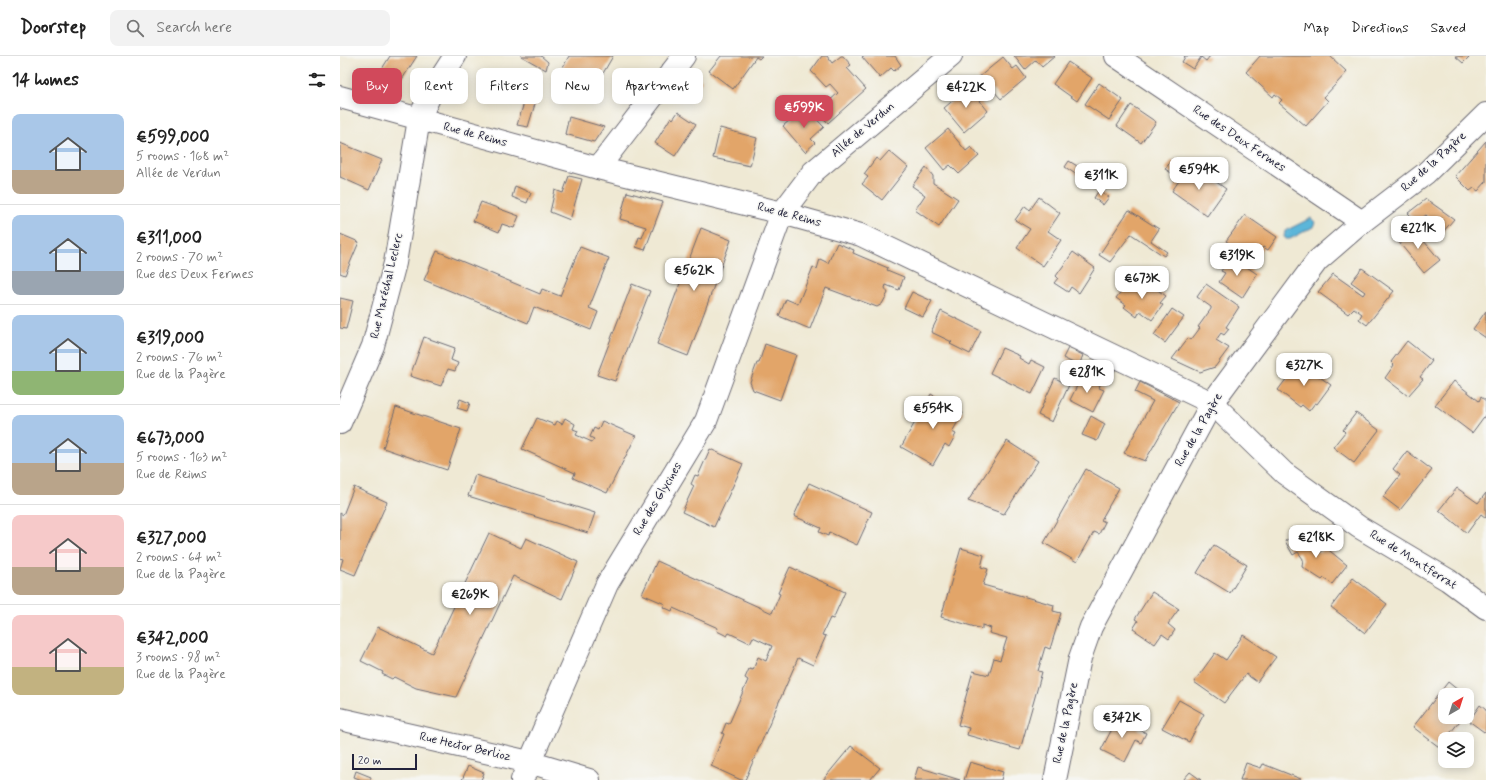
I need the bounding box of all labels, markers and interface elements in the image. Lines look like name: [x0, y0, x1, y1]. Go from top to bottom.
search box: [110, 10, 390, 46]
text: Doorstep: [20, 15, 86, 40]
icon: search: [124, 17, 146, 39]
text: Search here: [156, 18, 232, 38]
text: Map: [1303, 19, 1329, 37]
text: Directions: [1351, 19, 1409, 37]
text: Saved: [1431, 19, 1466, 37]
chip: Buy: [352, 68, 402, 104]
chip: Rent: [410, 68, 468, 104]
chip: Filters: [476, 68, 543, 104]
chip: New: [551, 68, 604, 104]
chip: Apartment: [612, 68, 703, 104]
text: 14 homes: [12, 69, 79, 91]
icon: filters: [306, 69, 328, 91]
pin: €422K: [938, 75, 994, 109]
text: €422K: [946, 79, 986, 96]
pin: €599K: [776, 95, 832, 129]
text: €599K: [784, 99, 824, 116]
street label: Allée de Verdun: [828, 99, 898, 161]
street label: Rue des Deux Fermes: [1190, 102, 1288, 176]
street label: Rue de Reims: [441, 119, 509, 151]
text: €599,000: [136, 126, 210, 148]
street label: Rue de la Pagère: [1398, 128, 1470, 196]
icon: home: [44, 130, 92, 178]
text: 5 rooms · 168 m²: [136, 148, 229, 165]
pin: €594K: [1171, 157, 1227, 191]
text: €594K: [1179, 161, 1219, 178]
pin: €311K: [1073, 163, 1129, 197]
text: Allée de Verdun: [136, 165, 221, 182]
text: €311K: [1084, 167, 1118, 184]
street label: Rue de Reims: [755, 199, 823, 231]
pin: €221K: [1390, 216, 1446, 250]
text: €221K: [1400, 220, 1436, 237]
text: €311,000: [136, 227, 202, 249]
icon: home: [44, 231, 92, 279]
street label: Rue Maréchal Leclerc: [367, 231, 407, 340]
pin: €319K: [1209, 243, 1265, 277]
text: €319K: [1219, 247, 1255, 264]
text: 2 rooms · 70 m²: [136, 249, 223, 266]
pin: €562K: [666, 258, 722, 292]
text: €562K: [674, 262, 714, 279]
text: Rue des Deux Fermes: [136, 266, 254, 283]
pin: €673K: [1114, 266, 1170, 300]
text: €673K: [1124, 270, 1160, 287]
text: €319,000: [136, 327, 204, 349]
icon: home: [44, 331, 92, 379]
text: 2 rooms · 76 m²: [136, 349, 223, 366]
pin: €327K: [1276, 353, 1332, 387]
text: €327K: [1285, 357, 1323, 374]
pin: €281K: [1059, 360, 1115, 394]
text: €281K: [1069, 364, 1105, 381]
text: Rue de la Pagère: [136, 366, 226, 383]
street label: Rue de la Pagère: [1171, 390, 1227, 470]
pin: €554K: [905, 396, 961, 430]
text: €554K: [913, 400, 953, 417]
text: €673,000: [136, 427, 204, 449]
icon: home: [44, 431, 92, 479]
text: 5 rooms · 163 m²: [136, 449, 227, 466]
street label: Rue des Glycines: [630, 460, 686, 538]
text: Rue de Reims: [136, 466, 207, 483]
pin: €218K: [1288, 525, 1344, 559]
text: €327,000: [136, 527, 206, 549]
street label: Rue de Montferrat: [1366, 527, 1460, 594]
text: €218K: [1298, 529, 1334, 546]
icon: home: [44, 531, 92, 579]
text: 2 rooms · 64 m²: [136, 549, 222, 566]
text: Rue de la Pagère: [136, 566, 226, 583]
pin: €269K: [442, 582, 498, 616]
text: €269K: [451, 586, 489, 603]
text: €342,000: [136, 627, 208, 649]
icon: home: [44, 631, 92, 679]
text: 3 rooms · 98 m²: [136, 649, 221, 666]
text: Rue de la Pagère: [136, 666, 226, 683]
street label: Rue de la Pagère: [1050, 681, 1082, 765]
north arrow: [1438, 688, 1474, 724]
map controls: [1438, 688, 1474, 768]
pin: €342K: [1094, 705, 1150, 739]
text: €342K: [1102, 709, 1142, 726]
street label: Rue Hector Berlioz: [418, 729, 512, 765]
button: layers: [1438, 732, 1474, 768]
scale bar: [352, 752, 417, 771]
text: 20 m: [358, 754, 381, 768]

